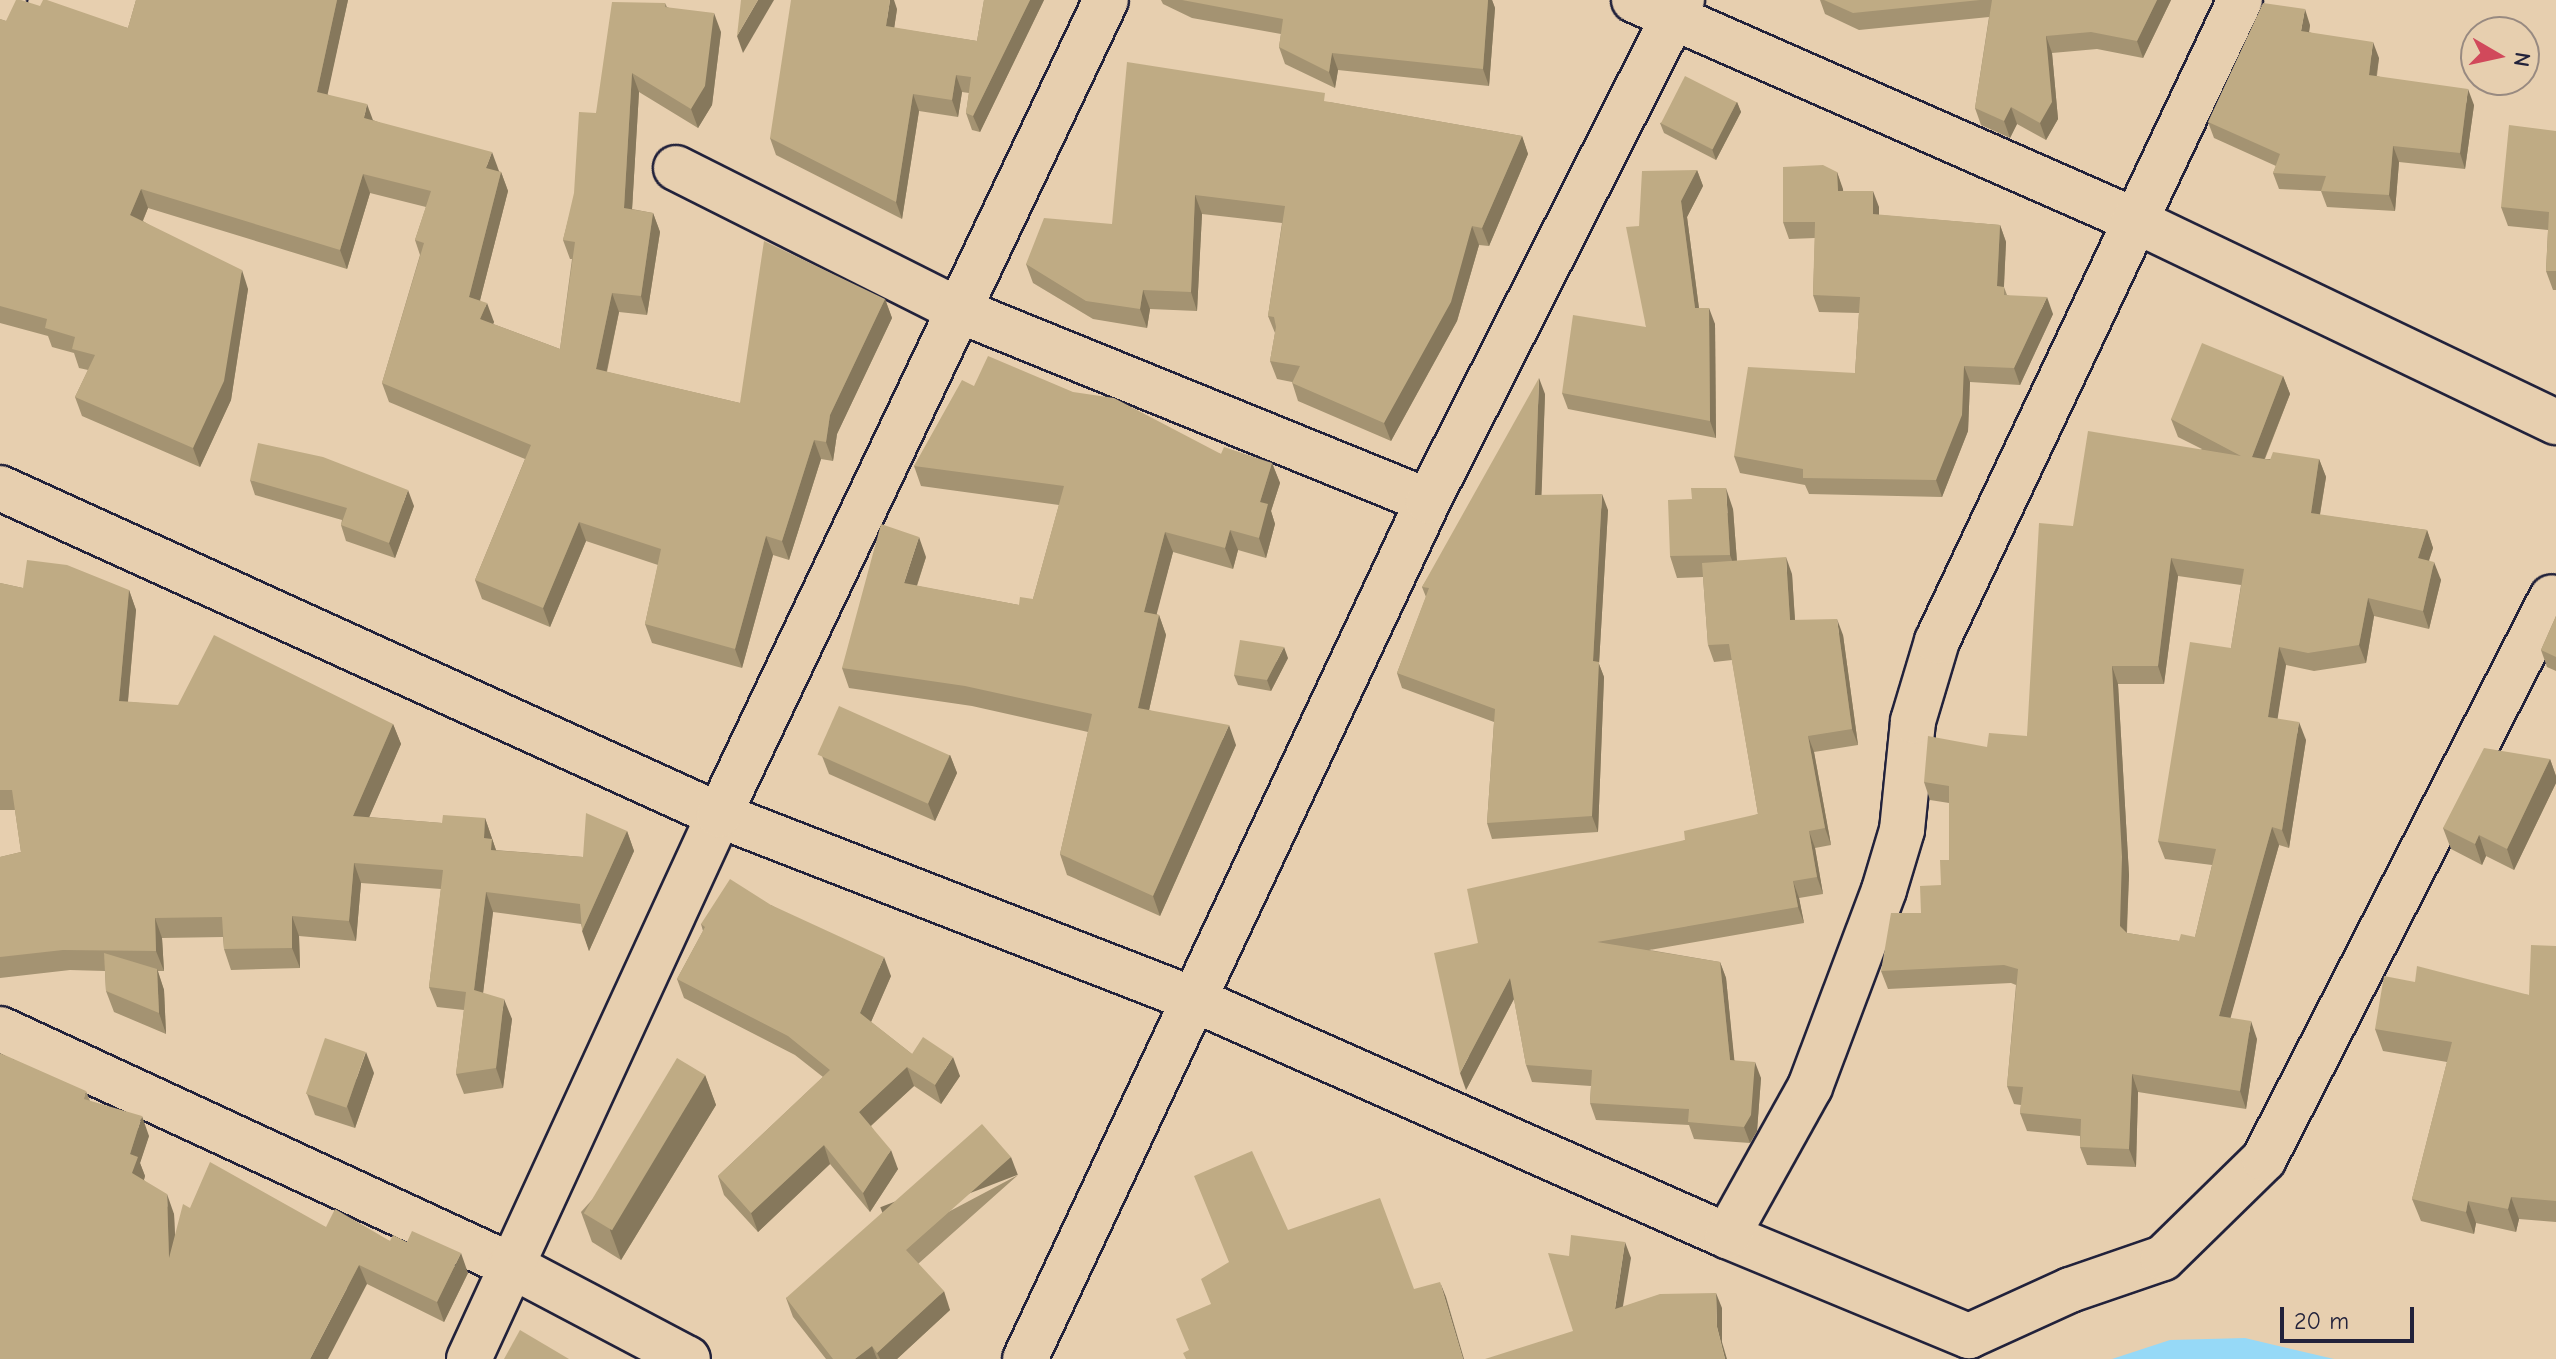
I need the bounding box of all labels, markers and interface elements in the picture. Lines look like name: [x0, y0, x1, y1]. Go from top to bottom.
north arrow: [2460, 16, 2540, 96]
text: N: [2508, 50, 2536, 69]
scale bar: [2284, 1291, 2418, 1341]
text: 20 m: [2294, 1307, 2349, 1335]

